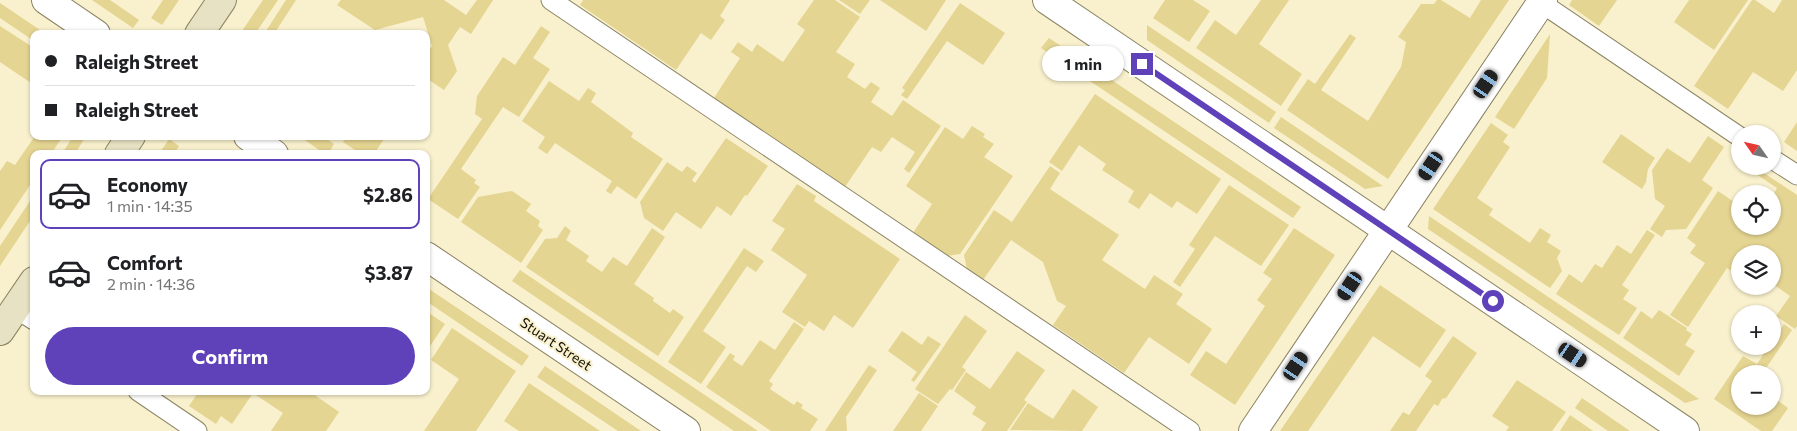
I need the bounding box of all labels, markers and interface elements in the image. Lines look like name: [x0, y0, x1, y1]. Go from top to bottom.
callout: 1 min: [1042, 46, 1124, 82]
text: Raleigh Street: [75, 50, 198, 73]
route end: [1131, 53, 1153, 75]
text: 1 min: [1064, 54, 1102, 73]
car: [1471, 67, 1500, 101]
text: Raleigh Street: [75, 98, 198, 121]
north arrow: [1731, 125, 1781, 175]
map controls: [1731, 125, 1781, 415]
car: [1416, 149, 1445, 183]
icon: car: [47, 172, 92, 217]
text: Economy: [107, 173, 188, 196]
text: $2.86: [363, 183, 413, 206]
button: locate: [1731, 185, 1781, 235]
text: 1 min · 14:35: [107, 196, 193, 215]
button: layers: [1731, 245, 1781, 295]
icon: car: [47, 250, 92, 295]
text: Comfort: [107, 251, 183, 274]
text: $3.87: [365, 261, 413, 284]
car: [1335, 269, 1364, 303]
text: 2 min · 14:36: [107, 274, 195, 293]
route start: [1482, 290, 1504, 312]
button: +: [1731, 305, 1781, 355]
street label: Stuart Street: [517, 313, 595, 374]
button: Confirm: [45, 327, 415, 385]
car: [1556, 340, 1589, 370]
car: [1281, 349, 1310, 383]
button: −: [1731, 365, 1781, 415]

